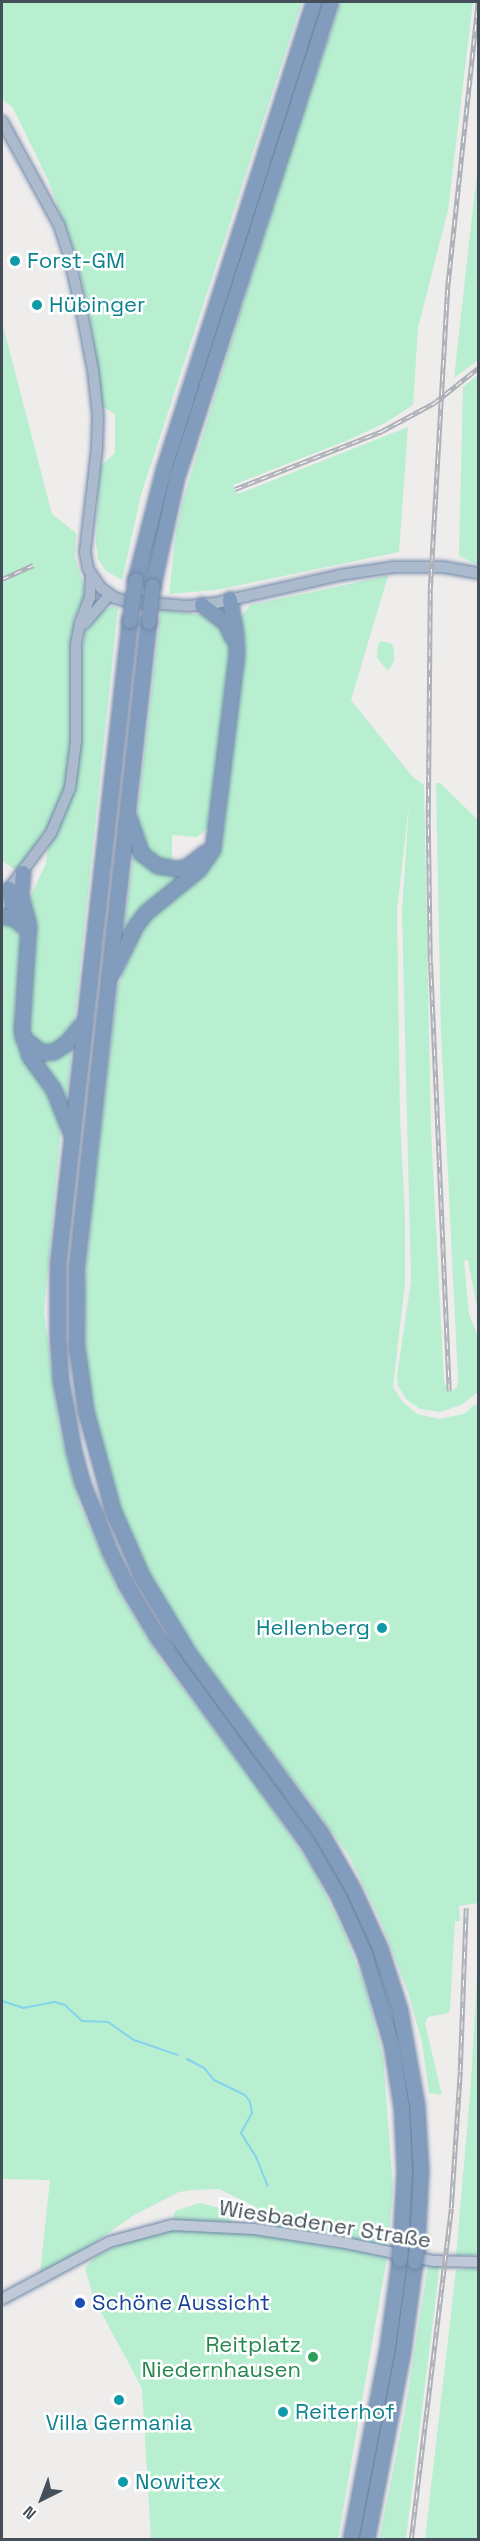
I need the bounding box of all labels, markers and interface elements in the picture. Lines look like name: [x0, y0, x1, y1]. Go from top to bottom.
place label: Forst-GM: [27, 248, 125, 274]
marker: Forst-GM: [8, 254, 22, 268]
place label: Hübinger: [49, 292, 145, 318]
marker: Hübinger: [30, 298, 44, 312]
place label: Hellenberg: [256, 1615, 370, 1641]
marker: Hellenberg: [375, 1621, 389, 1635]
street label: Wiesbadener Straße: [217, 2194, 433, 2254]
place label: Schöne Aussicht: [92, 2290, 270, 2316]
marker: Schöne Aussicht: [73, 2296, 87, 2310]
place label: Reitplatz Niedernhausen: [142, 2331, 301, 2382]
marker: Reitplatz Niedernhausen: [306, 2350, 320, 2364]
marker: Villa Germania: [112, 2393, 126, 2407]
place label: Reiterhof: [295, 2399, 395, 2425]
marker: Reiterhof: [276, 2405, 290, 2419]
place label: Villa Germania: [45, 2410, 193, 2436]
north arrow: [12, 2469, 72, 2529]
place label: Nowitex: [135, 2469, 221, 2495]
marker: Nowitex: [116, 2475, 130, 2489]
text: N: [19, 2501, 41, 2524]

